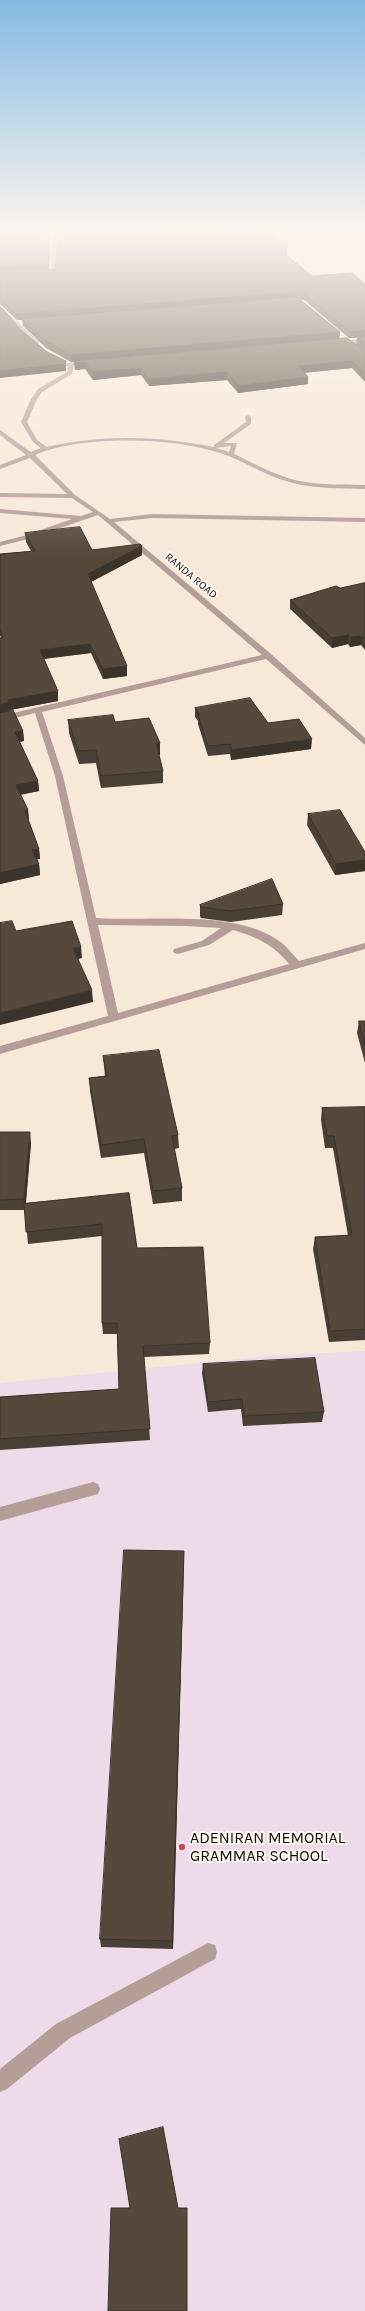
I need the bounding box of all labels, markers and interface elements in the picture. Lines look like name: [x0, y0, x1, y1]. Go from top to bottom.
street label: RANDA ROAD: [162, 550, 220, 602]
place label: ADENIRAN MEMORIAL GRAMMAR SCHOOL: [190, 1828, 345, 1866]
marker: ADENIRAN MEMORIAL GRAMMAR SCHOOL: [177, 1842, 187, 1852]

